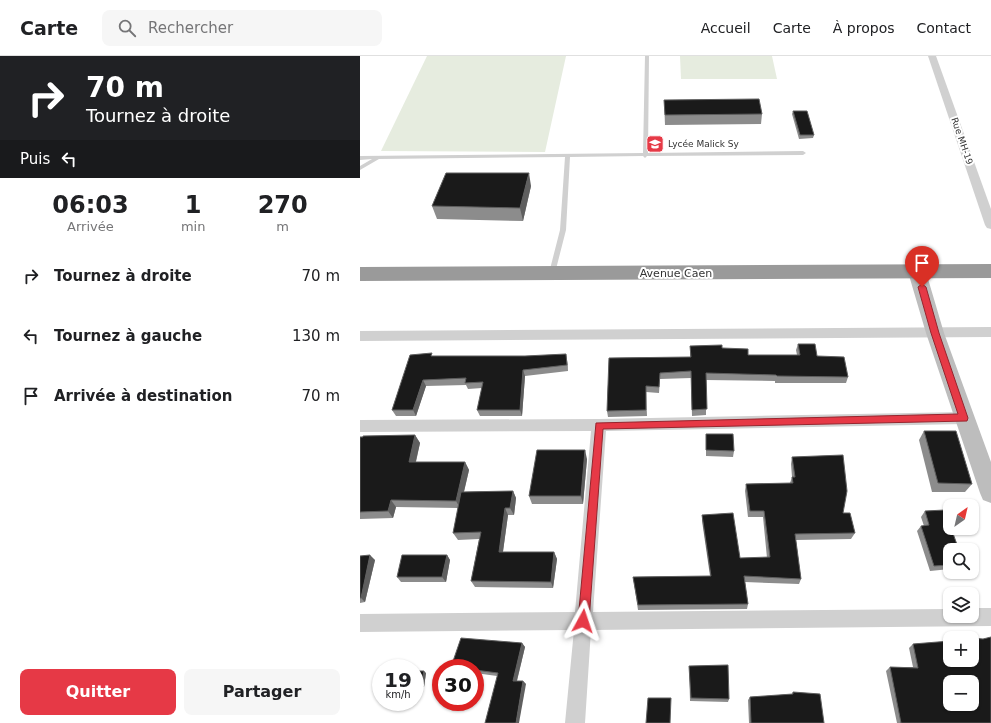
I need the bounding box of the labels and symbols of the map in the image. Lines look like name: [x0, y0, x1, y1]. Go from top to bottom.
street label: Rue MH-19: [949, 116, 975, 166]
school or university icon: Lycée Malick Sy: [645, 134, 665, 154]
place label: Lycée Malick Sy: [668, 139, 739, 149]
pin: [905, 246, 939, 287]
street label: Avenue Caen: [640, 267, 712, 280]
north arrow: [943, 499, 979, 535]
position arrow: [562, 600, 604, 642]
speed limit sign: 30: [432, 659, 484, 711]

